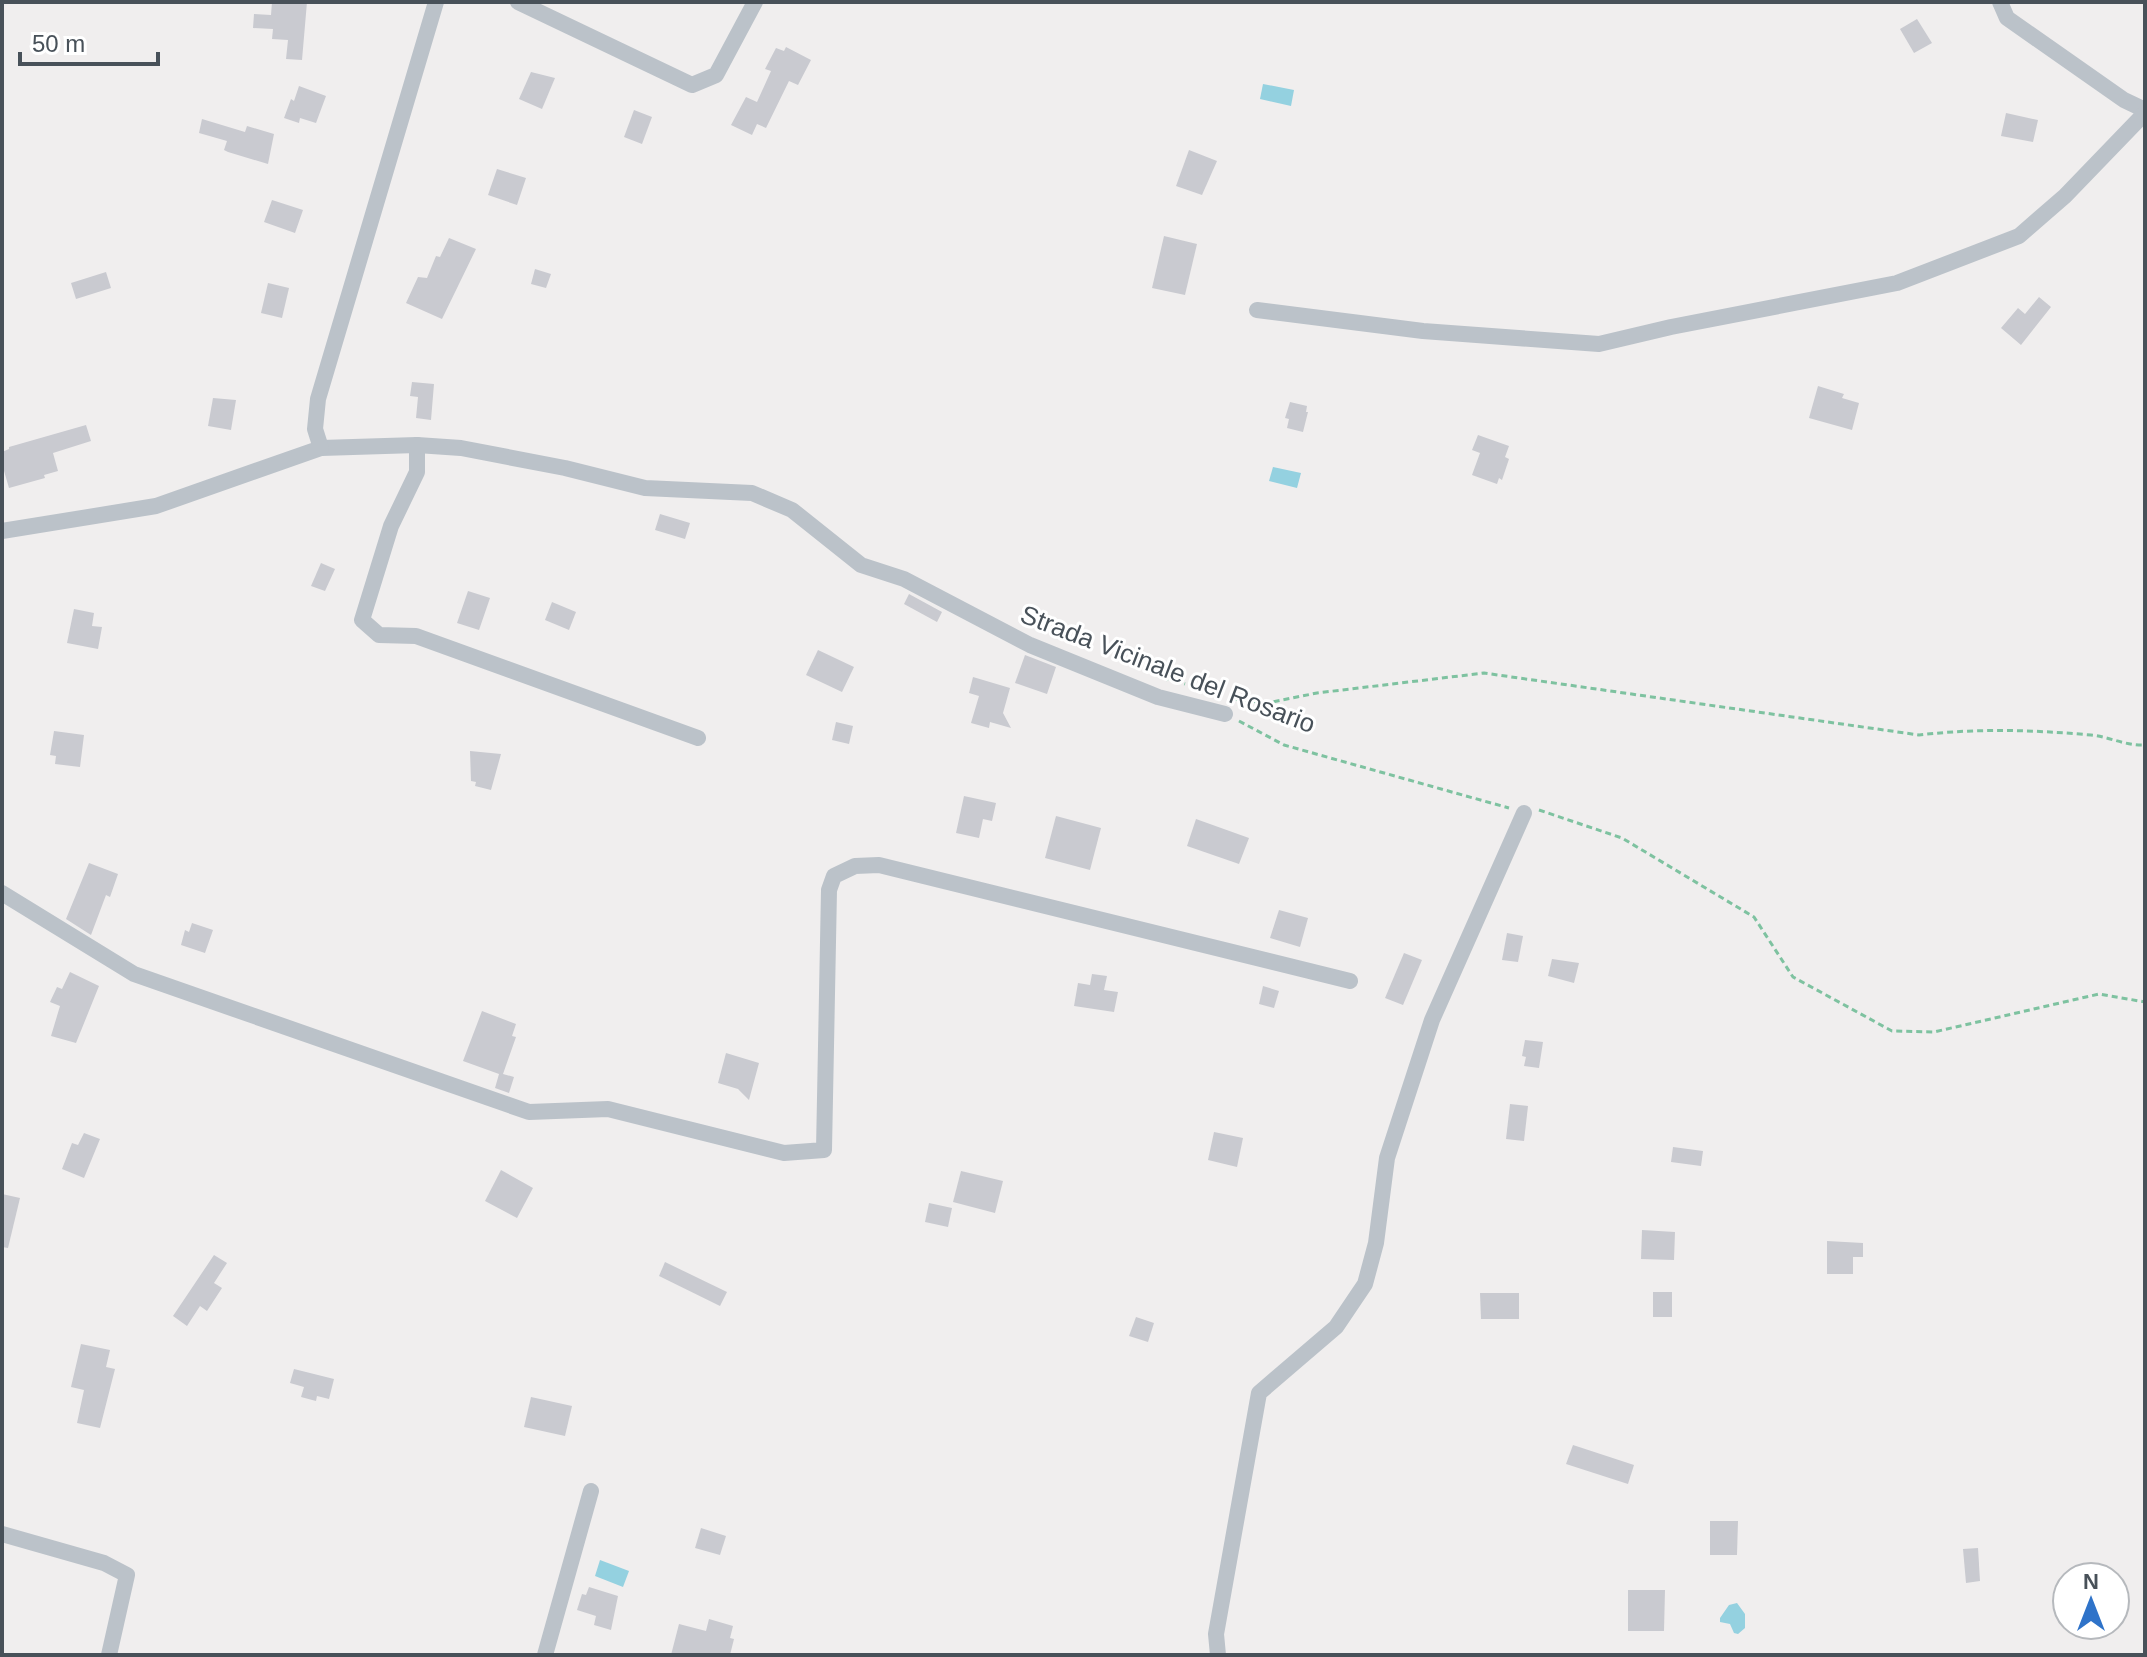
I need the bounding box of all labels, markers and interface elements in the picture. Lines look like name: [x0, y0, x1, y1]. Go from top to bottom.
scale bar: [20, 16, 158, 66]
text: 50 m: [32, 30, 85, 57]
street label: Strada Vicinale del Rosario: [1016, 599, 1320, 739]
north arrow: [2051, 1561, 2131, 1641]
text: N: [2083, 1569, 2099, 1594]

